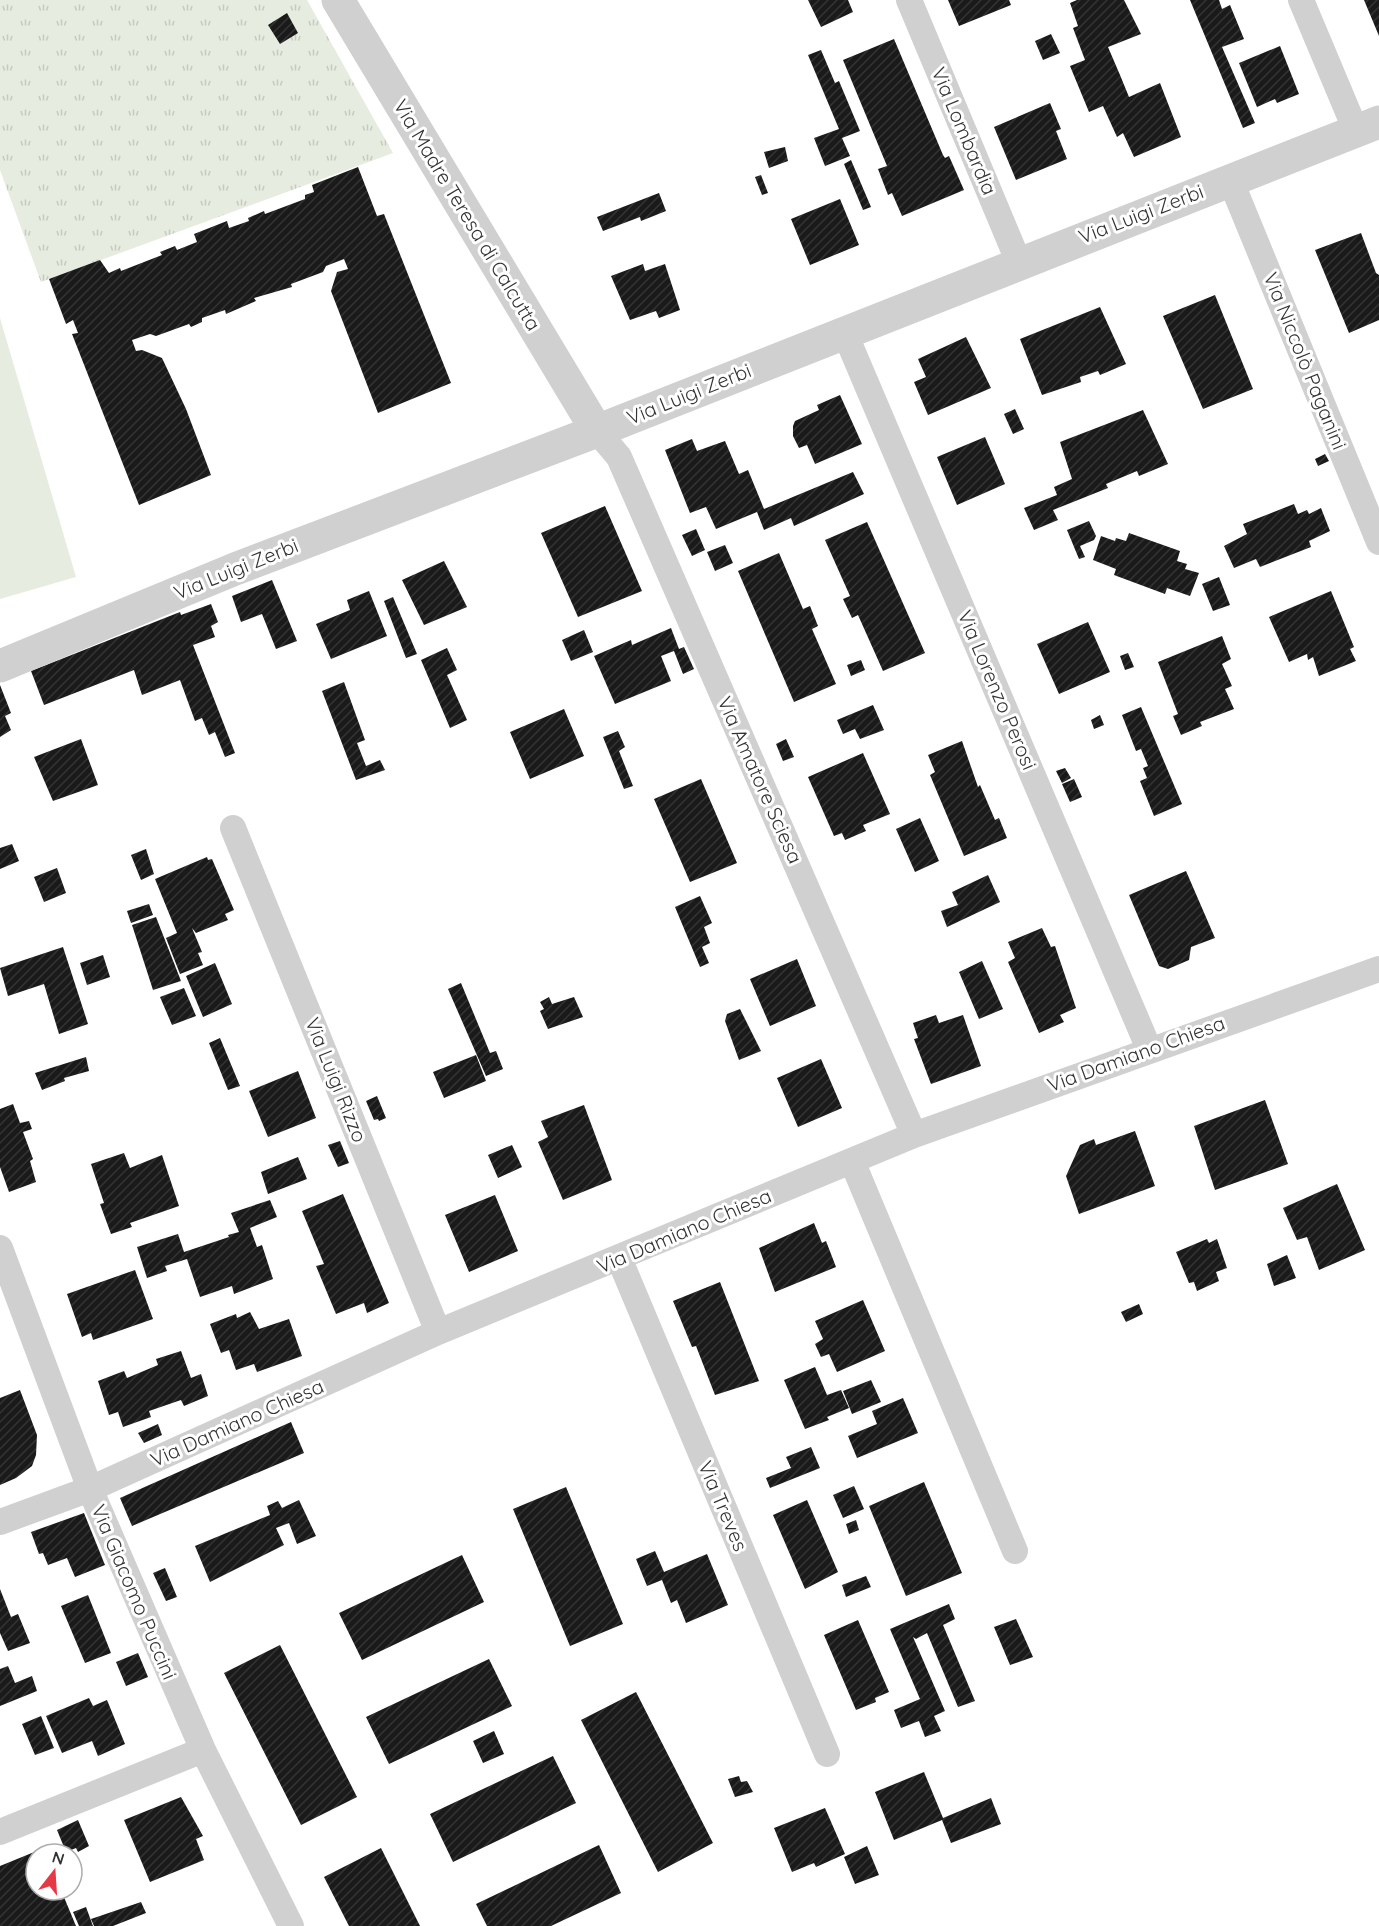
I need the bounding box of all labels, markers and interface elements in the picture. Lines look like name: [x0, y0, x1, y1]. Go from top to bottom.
street label: Via Lombardia: [926, 63, 1003, 198]
street label: Via Madre Teresa di Calcutta: [388, 95, 547, 335]
street label: Via Luigi Zerbi: [1075, 178, 1207, 249]
street label: Via Niccolò Paganini: [1258, 268, 1352, 453]
street label: Via Luigi Zerbi: [623, 357, 755, 430]
street label: Via Luigi Zerbi: [170, 532, 302, 605]
street label: Via Lorenzo Perosi: [953, 606, 1042, 773]
street label: Via Amatore Sciesa: [712, 692, 809, 867]
street label: Via Damiano Chiesa: [1044, 1010, 1228, 1097]
street label: Via Luigi Rizzo: [300, 1014, 373, 1146]
street label: Via Damiano Chiesa: [593, 1182, 775, 1279]
street label: Via Damiano Chiesa: [146, 1373, 327, 1472]
street label: Via Treves: [693, 1457, 754, 1555]
street label: Via Giacomo Puccini: [86, 1501, 183, 1683]
north arrow: [24, 1842, 84, 1902]
text: N: [50, 1846, 67, 1869]

